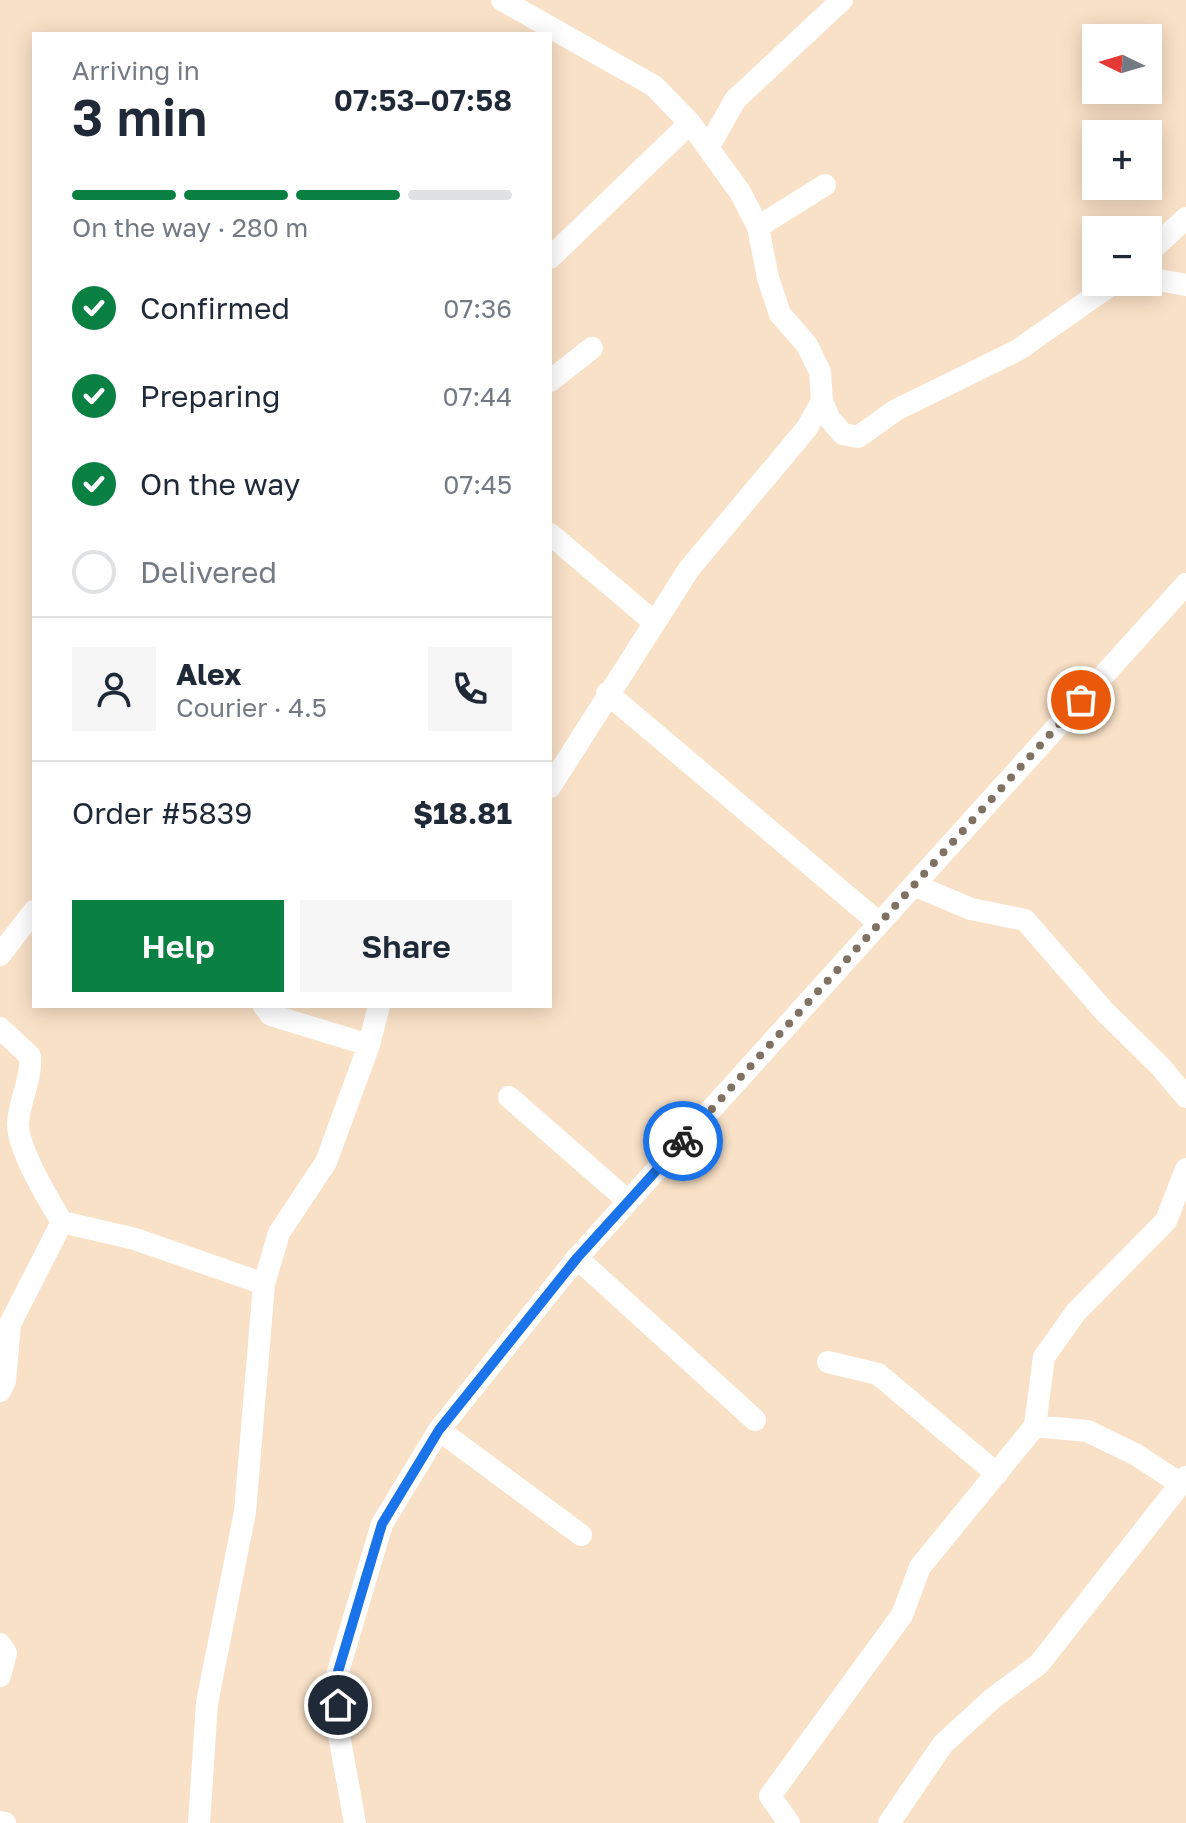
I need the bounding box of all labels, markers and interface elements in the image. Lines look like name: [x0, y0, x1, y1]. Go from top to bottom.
north arrow: [1082, 24, 1162, 104]
map controls: [1082, 24, 1162, 296]
text: Arriving in: [72, 55, 200, 86]
text: 07:53–07:58: [334, 82, 512, 118]
text: 3 min: [72, 85, 207, 147]
button: +: [1082, 120, 1162, 200]
text: On the way · 280 m: [72, 212, 308, 243]
button: −: [1082, 216, 1162, 296]
icon: check: [72, 286, 116, 330]
text: Confirmed: [140, 290, 290, 326]
text: 07:36: [443, 293, 512, 324]
icon: check: [72, 374, 116, 418]
text: Preparing: [140, 378, 281, 414]
text: 07:44: [443, 381, 512, 412]
icon: check: [72, 462, 116, 506]
text: On the way: [140, 466, 300, 502]
text: 07:45: [443, 469, 512, 500]
text: Delivered: [140, 554, 277, 590]
button: person: [72, 647, 156, 731]
button: phone: [428, 647, 512, 731]
text: Alex: [176, 656, 241, 692]
pin: [1047, 666, 1115, 734]
icon: bag: [1059, 678, 1103, 722]
text: Courier · 4.5: [176, 692, 327, 723]
text: Order #5839: [72, 795, 252, 831]
text: $18.81: [413, 795, 512, 831]
button: Help: [72, 900, 284, 992]
button: Share: [300, 900, 512, 992]
courier: [643, 1101, 723, 1181]
icon: bike: [661, 1119, 705, 1163]
pin: [304, 1671, 372, 1739]
icon: home: [316, 1683, 360, 1727]

